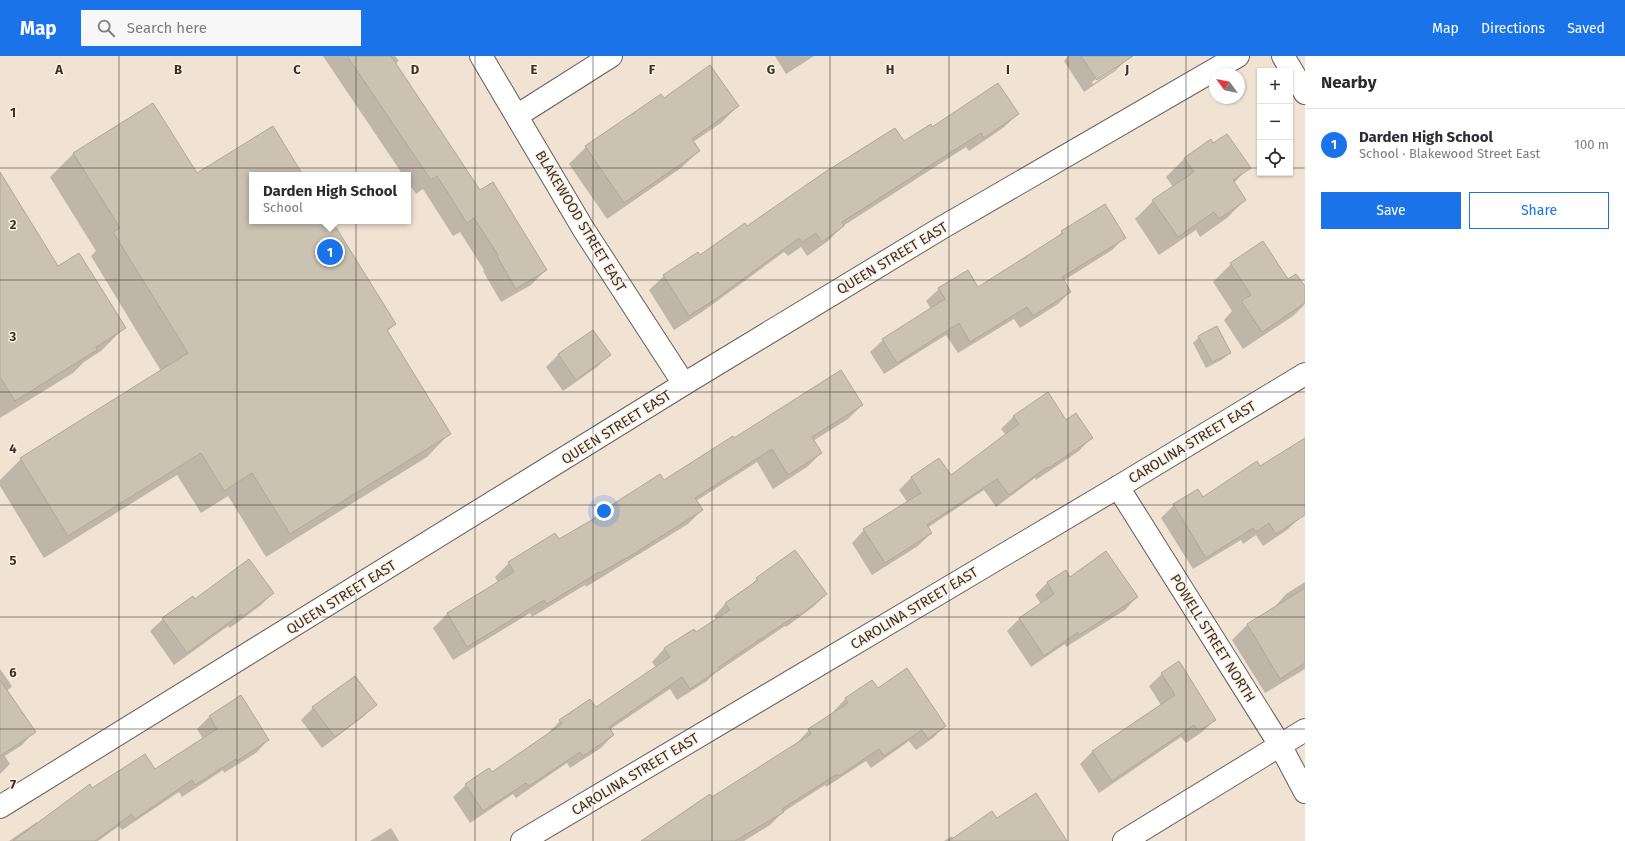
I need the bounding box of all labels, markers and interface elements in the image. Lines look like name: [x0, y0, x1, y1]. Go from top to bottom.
search box: [81, 10, 361, 46]
text: Map: [20, 17, 57, 40]
icon: search: [95, 17, 117, 39]
text: Search here: [127, 19, 207, 37]
text: Map: [1432, 20, 1459, 37]
text: Directions: [1481, 20, 1545, 37]
text: Saved: [1567, 20, 1605, 37]
text: A: [54, 62, 63, 77]
text: B: [174, 62, 182, 77]
text: C: [293, 62, 301, 77]
text: D: [411, 62, 420, 77]
text: E: [531, 62, 538, 77]
text: F: [649, 62, 656, 77]
text: G: [767, 62, 775, 77]
text: H: [886, 62, 894, 77]
text: I: [1006, 62, 1010, 77]
text: J: [1124, 62, 1129, 77]
north arrow: [1209, 68, 1245, 104]
map controls: [1257, 68, 1293, 176]
button: +: [1257, 68, 1293, 104]
text: Nearby: [1321, 72, 1376, 93]
button: −: [1257, 104, 1293, 140]
text: 1: [10, 105, 16, 120]
text: Darden High School: [1359, 128, 1493, 146]
text: 1: [1331, 137, 1337, 152]
text: 100 m: [1574, 137, 1609, 152]
button: locate: [1257, 140, 1293, 176]
text: School · Blakewood Street East: [1359, 146, 1540, 161]
street label: BLAKEWOOD STREET EAST: [532, 147, 630, 296]
popup: [249, 172, 411, 224]
text: Darden High School: [263, 182, 397, 200]
button: Save: [1321, 192, 1461, 229]
button: Share: [1469, 192, 1609, 229]
text: School: [263, 200, 303, 215]
text: 2: [10, 217, 17, 232]
street label: QUEEN STREET EAST: [834, 218, 951, 298]
pin: 1: [317, 237, 343, 267]
text: 3: [9, 329, 17, 344]
street label: QUEEN STREET EAST: [558, 386, 675, 468]
street label: CAROLINA STREET EAST: [1126, 397, 1260, 487]
text: 4: [9, 441, 17, 456]
your location: [594, 501, 614, 521]
text: 5: [10, 553, 17, 568]
street label: QUEEN STREET EAST: [283, 556, 400, 638]
street label: CAROLINA STREET EAST: [848, 563, 982, 653]
street label: POWELL STREET NORTH: [1166, 571, 1259, 705]
text: 6: [9, 665, 17, 680]
street label: CAROLINA STREET EAST: [569, 729, 703, 819]
text: 7: [10, 777, 16, 792]

